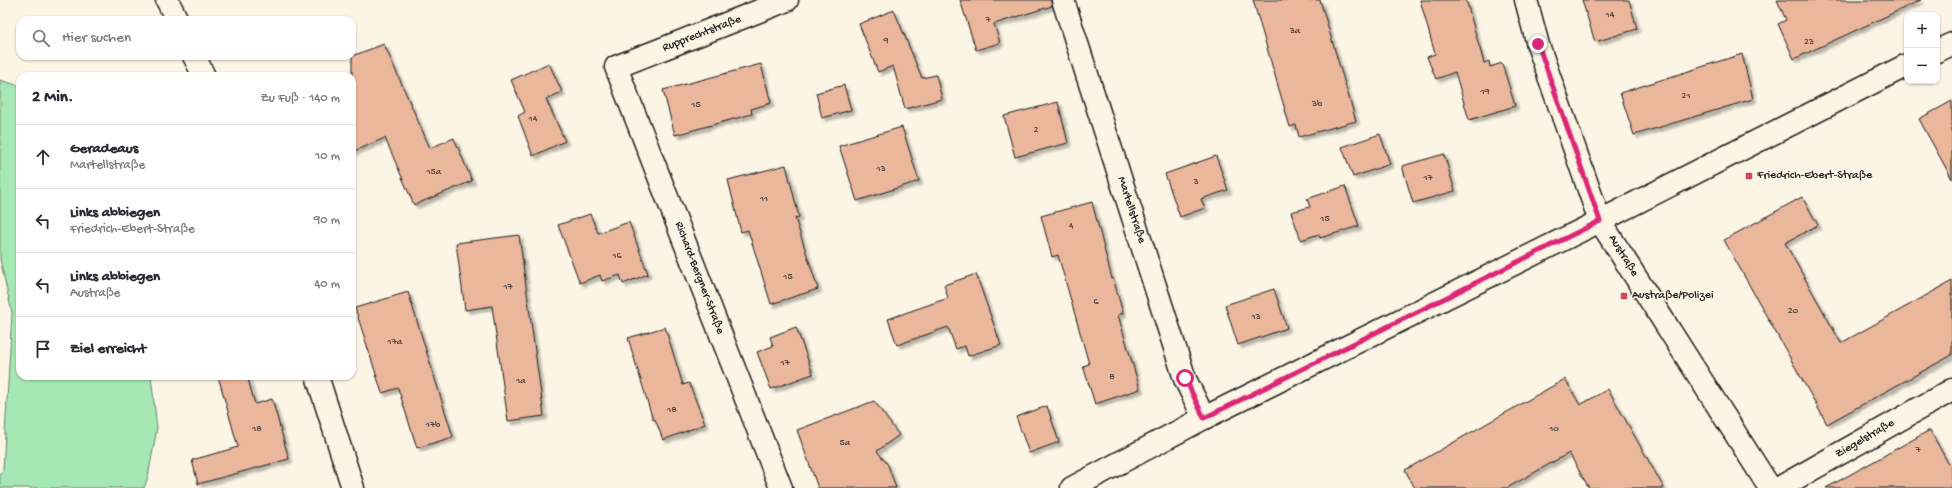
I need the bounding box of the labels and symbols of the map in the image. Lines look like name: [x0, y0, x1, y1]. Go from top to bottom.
house number: 14: [1605, 9, 1615, 21]
street label: Rupprechtstraße: [661, 12, 744, 55]
house number: 7: [984, 14, 991, 26]
house number: 3a: [1289, 25, 1301, 37]
house number: 9: [882, 35, 889, 47]
route end: [1529, 35, 1547, 53]
house number: 23: [1804, 36, 1814, 48]
house number: 19: [1479, 86, 1490, 98]
house number: 21: [1682, 90, 1690, 102]
house number: 3b: [1311, 98, 1323, 110]
house number: 15: [690, 99, 701, 111]
house number: 14: [528, 113, 538, 125]
house number: 2: [1034, 124, 1039, 136]
house number: 13: [875, 163, 886, 175]
house number: 15a: [426, 166, 442, 178]
place label: Friedrich-Ebert-Straße: [1756, 169, 1873, 183]
marker: Friedrich-Ebert-Straße: [1744, 171, 1754, 181]
house number: 17: [1422, 172, 1433, 184]
street label: Martellstraße: [1114, 175, 1149, 246]
house number: 3: [1192, 176, 1199, 188]
house number: 11: [759, 193, 768, 205]
house number: 15: [1319, 213, 1330, 225]
street label: Richard-Bergner-Straße: [671, 220, 727, 337]
house number: 4: [1069, 220, 1074, 232]
street label: Austraße: [1605, 233, 1642, 280]
house number: 16: [611, 250, 622, 262]
house number: 15: [782, 271, 793, 283]
house number: 17: [502, 281, 513, 293]
place label: Austraße/Polizei: [1632, 289, 1714, 303]
marker: Austraße/Polizei: [1619, 291, 1629, 301]
house number: 6: [1093, 296, 1099, 308]
house number: 20: [1788, 305, 1799, 317]
house number: 13: [1250, 311, 1261, 323]
house number: 17a: [387, 336, 403, 348]
house number: 17: [779, 357, 790, 369]
route start: [1176, 369, 1194, 387]
house number: 8: [1109, 371, 1115, 383]
house number: 1a: [515, 375, 526, 387]
house number: 18: [666, 404, 677, 416]
street label: Ziegelstraße: [1833, 416, 1898, 462]
house number: 17b: [425, 419, 441, 431]
house number: 18: [251, 423, 262, 435]
house number: 10: [1548, 423, 1559, 435]
house number: 5a: [840, 437, 851, 449]
house number: 7: [1914, 444, 1921, 456]

